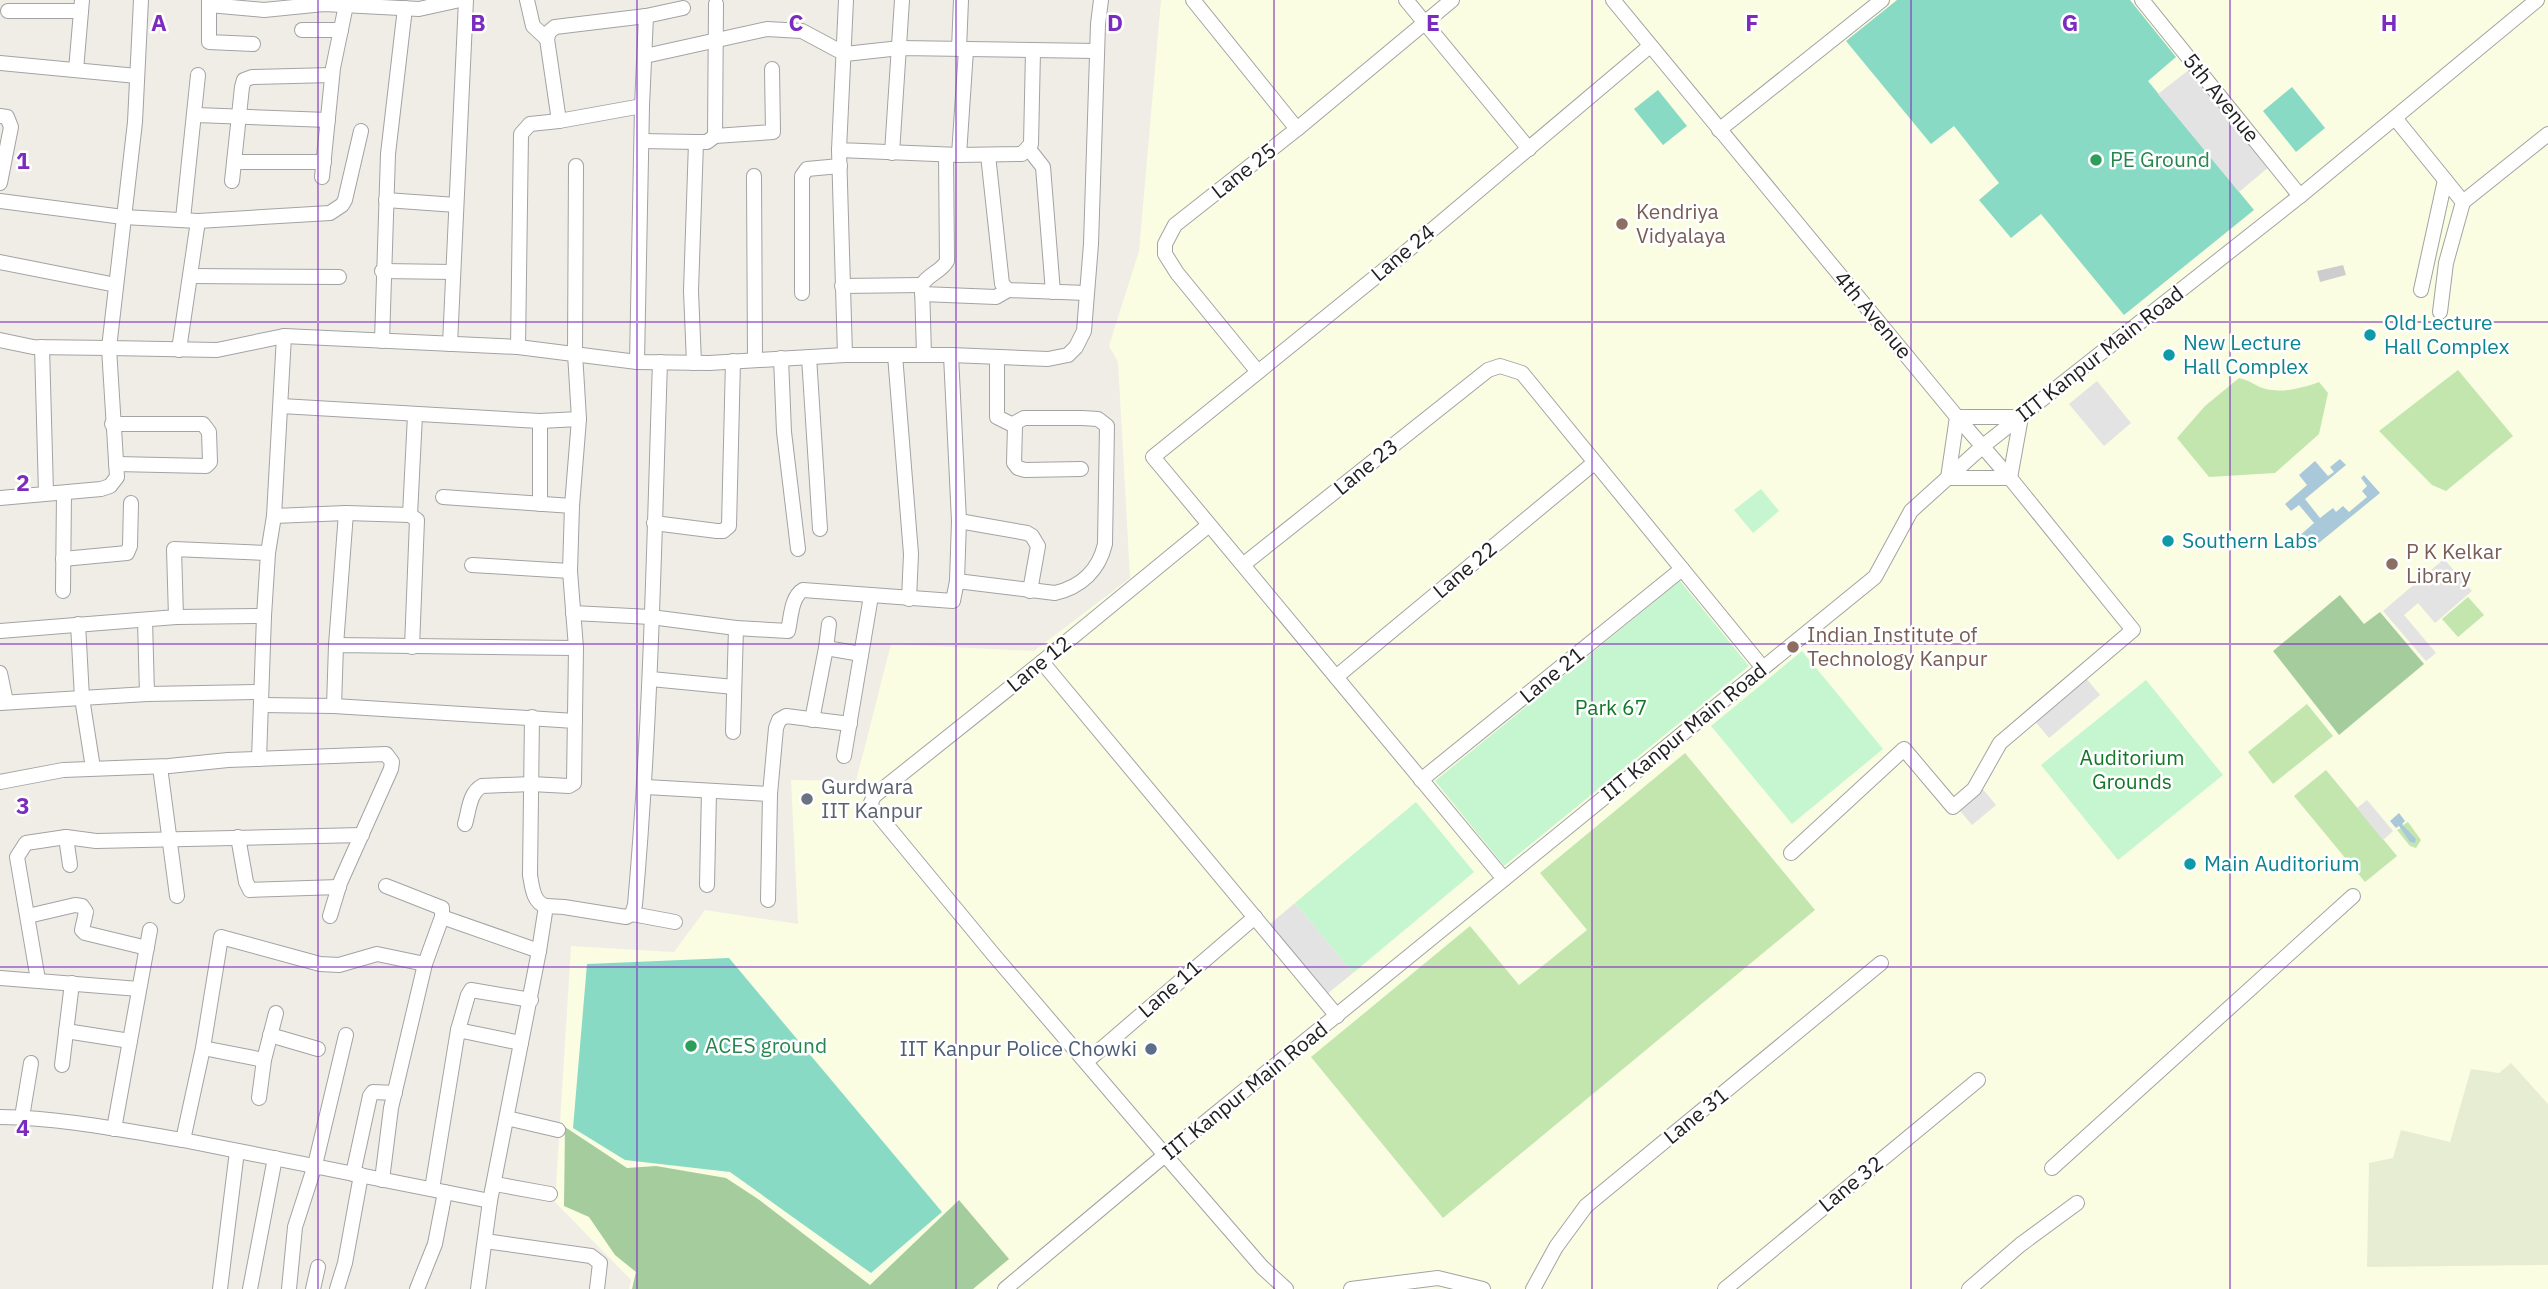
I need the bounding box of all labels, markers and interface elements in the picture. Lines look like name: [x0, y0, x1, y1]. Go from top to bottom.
text: A: [151, 7, 167, 37]
text: B: [470, 7, 486, 37]
text: C: [789, 7, 804, 37]
text: D: [1107, 7, 1123, 37]
text: E: [1426, 7, 1440, 37]
text: F: [1745, 7, 1759, 37]
text: G: [2062, 7, 2078, 37]
text: H: [2381, 7, 2397, 37]
street label: 5th Avenue: [2177, 47, 2266, 148]
street label: Lane 25: [1205, 136, 1282, 204]
text: 1: [16, 145, 30, 175]
place label: PE Ground: [2110, 145, 2210, 173]
marker: PE Ground: [2088, 152, 2104, 168]
place label: Kendriya Vidyalaya: [1636, 197, 1726, 249]
marker: Kendriya Vidyalaya: [1614, 216, 1630, 232]
street label: Lane 24: [1365, 217, 1440, 287]
street label: 4th Avenue: [1829, 264, 1919, 364]
street label: IIT Kanpur Main Road: [2010, 279, 2189, 427]
place label: Old Lecture Hall Complex: [2384, 308, 2510, 360]
marker: Old Lecture Hall Complex: [2362, 327, 2378, 343]
place label: New Lecture Hall Complex: [2183, 328, 2309, 380]
marker: New Lecture Hall Complex: [2161, 347, 2177, 363]
street label: Lane 23: [1327, 432, 1403, 501]
text: 2: [16, 467, 30, 497]
place label: Southern Labs: [2182, 526, 2317, 554]
marker: Southern Labs: [2160, 533, 2176, 549]
street label: Lane 22: [1427, 534, 1502, 604]
place label: P K Kelkar Library: [2406, 537, 2502, 589]
marker: P K Kelkar Library: [2384, 556, 2400, 572]
place label: Indian Institute of Technology Kanpur: [1807, 620, 1988, 672]
street label: Lane 12: [1000, 629, 1076, 698]
marker: Indian Institute of Technology Kanpur: [1785, 639, 1801, 655]
street label: Lane 21: [1513, 640, 1589, 709]
street label: IIT Kanpur Main Road: [1595, 656, 1772, 807]
park label: Park 67: [1575, 693, 1647, 721]
park label: Auditorium Grounds: [2079, 743, 2185, 795]
place label: Gurdwara IIT Kanpur: [821, 772, 923, 824]
text: 3: [16, 790, 30, 820]
marker: Gurdwara IIT Kanpur: [799, 791, 815, 807]
place label: Main Auditorium: [2204, 849, 2359, 877]
marker: Main Auditorium: [2182, 856, 2198, 872]
street label: Lane 11: [1132, 953, 1207, 1024]
street label: IIT Kanpur Main Road: [1156, 1015, 1333, 1166]
place label: ACES ground: [705, 1031, 827, 1059]
place label: IIT Kanpur Police Chowki: [899, 1034, 1137, 1062]
marker: ACES ground: [683, 1038, 699, 1054]
marker: IIT Kanpur Police Chowki: [1143, 1041, 1159, 1057]
street label: Lane 31: [1657, 1081, 1733, 1150]
text: 4: [16, 1112, 30, 1142]
street label: Lane 32: [1812, 1149, 1888, 1218]

